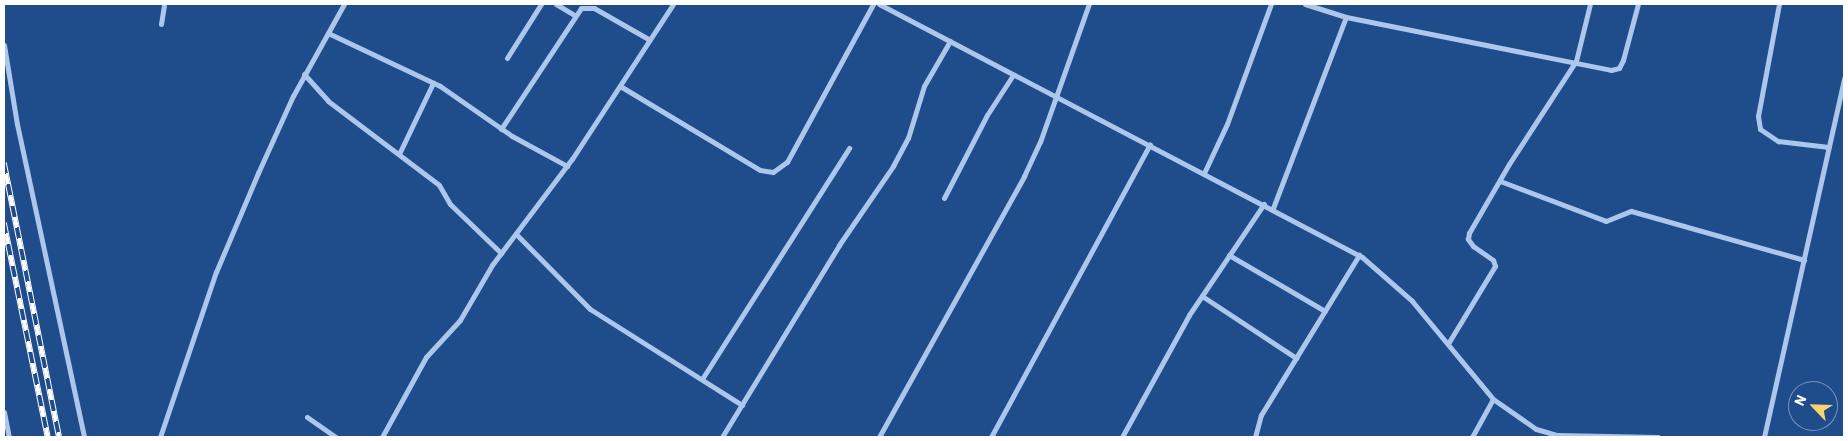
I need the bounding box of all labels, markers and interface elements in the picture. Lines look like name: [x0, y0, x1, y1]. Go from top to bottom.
north arrow: [1788, 381, 1838, 431]
text: N: [1790, 392, 1810, 409]

